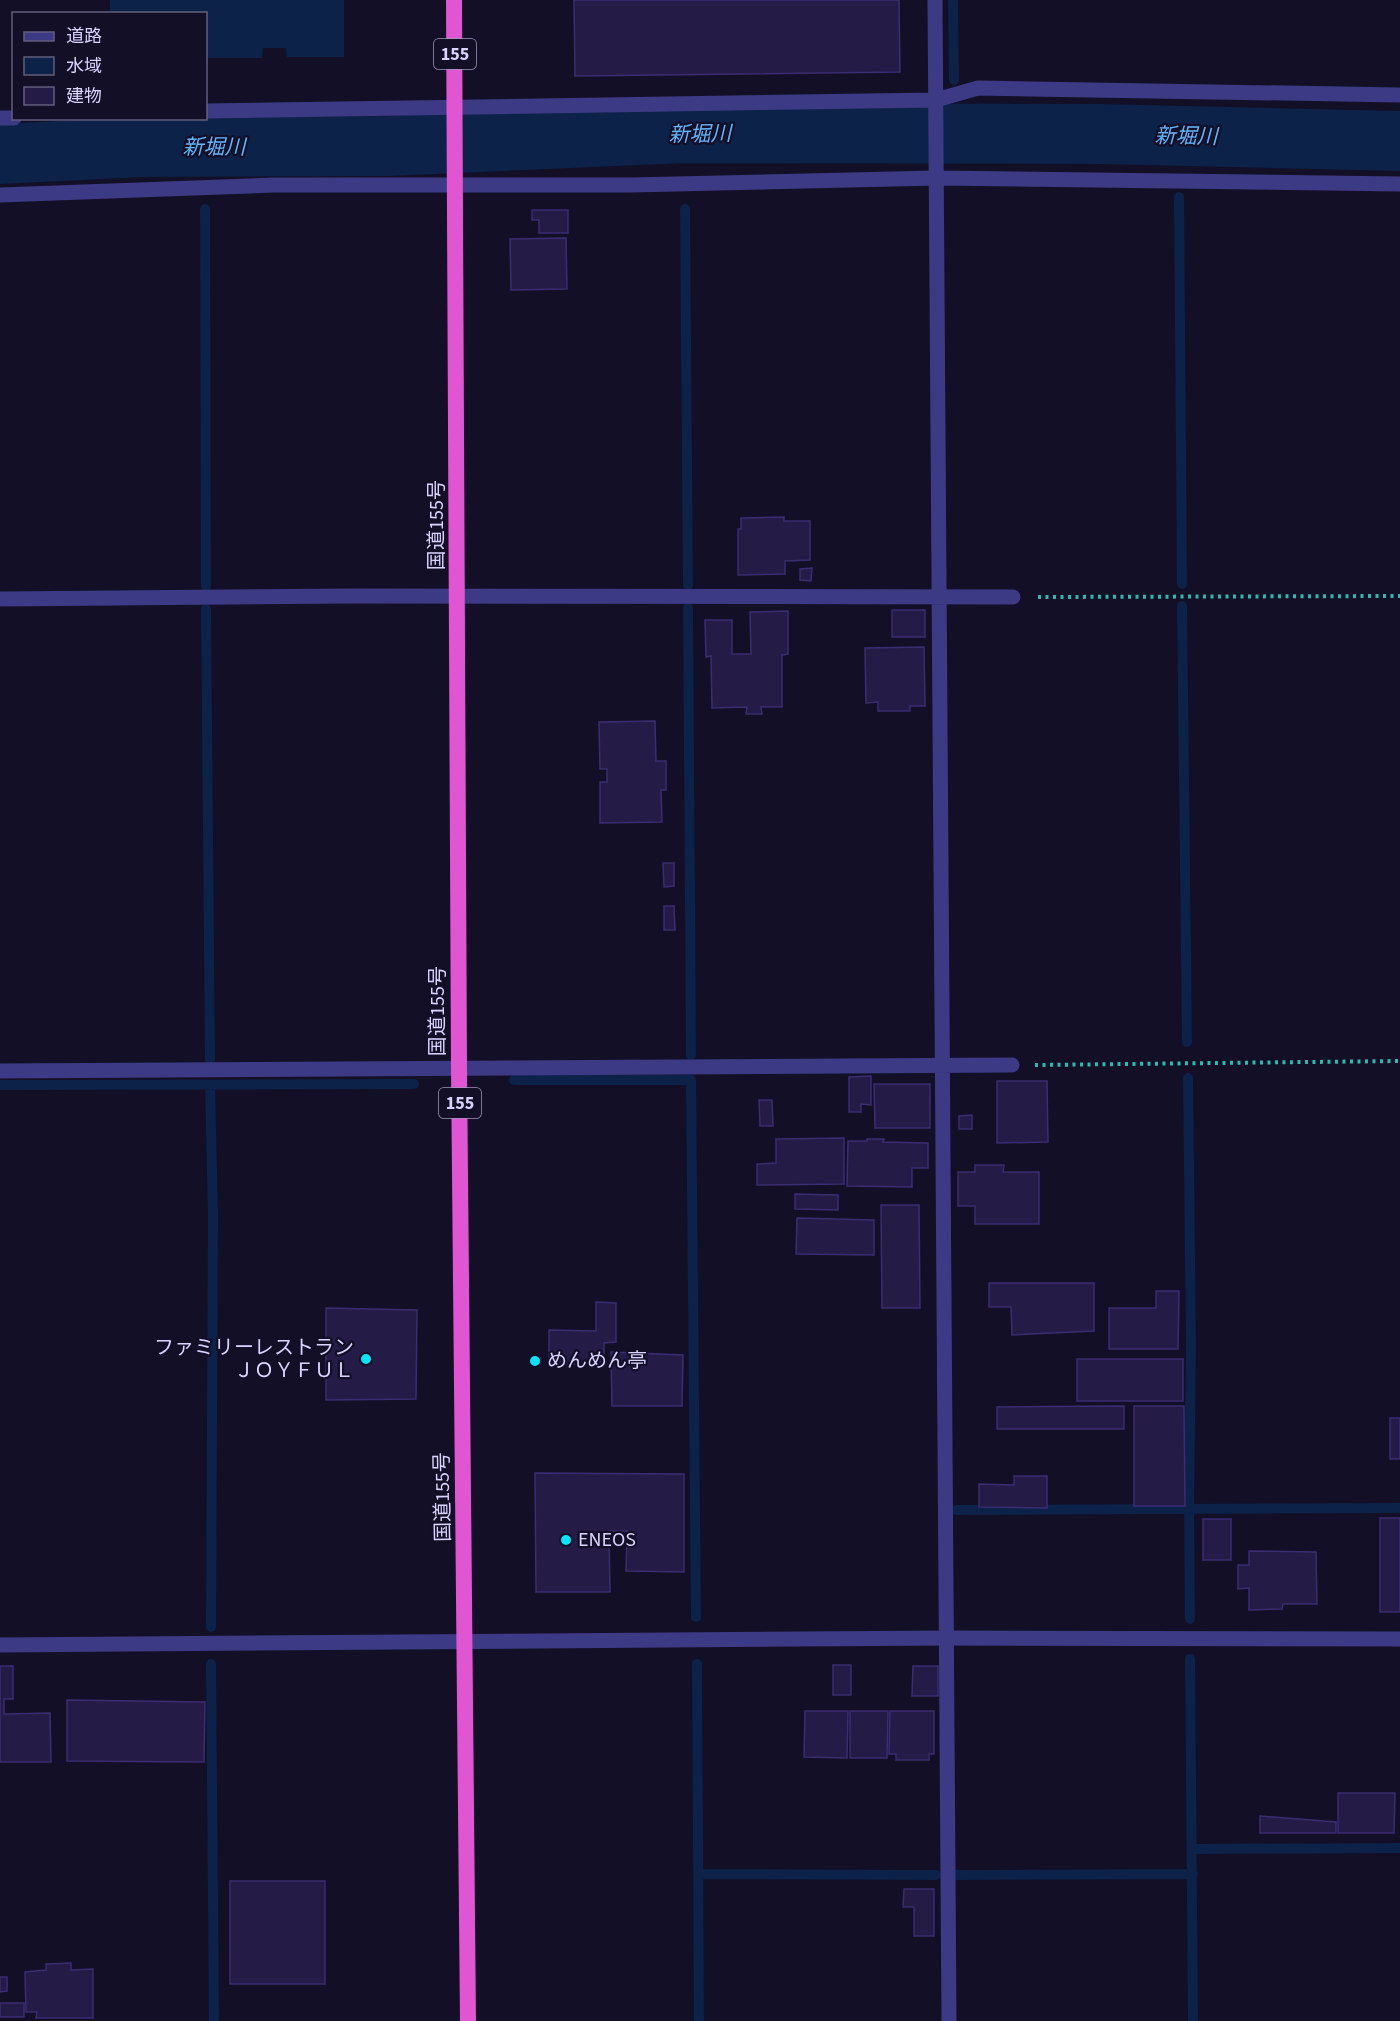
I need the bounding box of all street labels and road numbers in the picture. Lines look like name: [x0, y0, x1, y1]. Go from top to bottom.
road number: 155: [434, 39, 476, 69]
street label: 国道155号: [423, 480, 451, 570]
street label: 国道155号: [424, 966, 452, 1056]
road number: 155: [439, 1088, 481, 1118]
street label: 国道155号: [428, 1452, 458, 1542]

